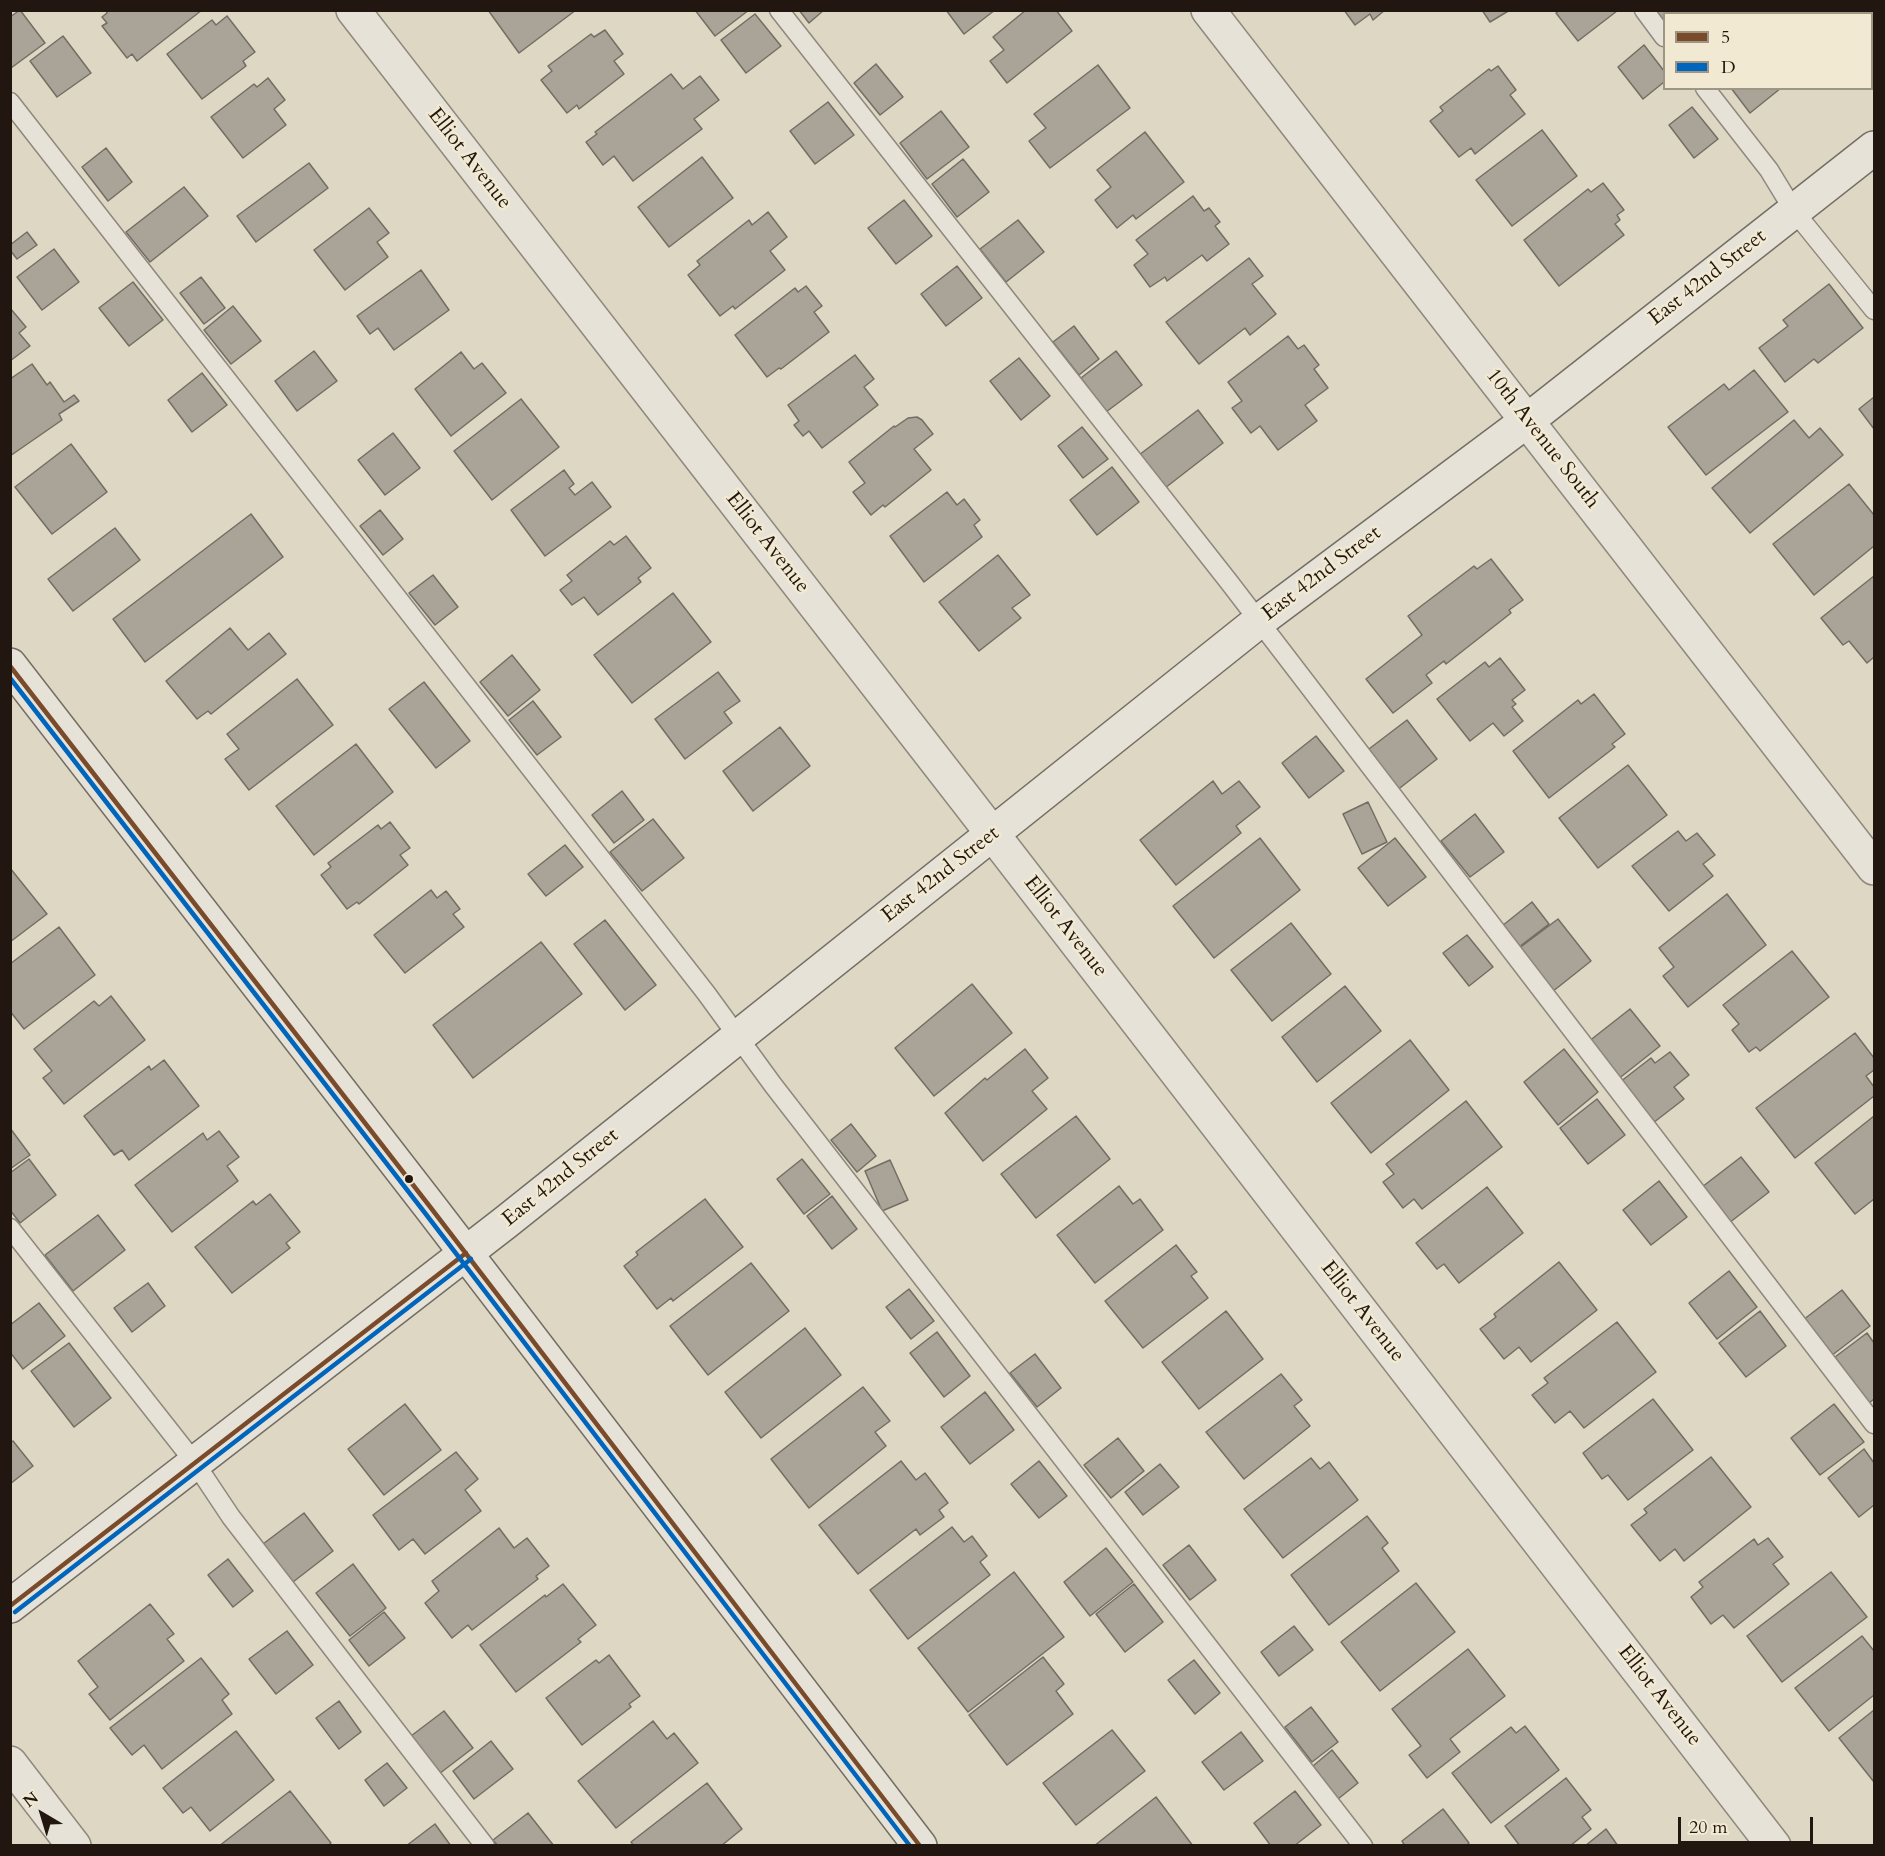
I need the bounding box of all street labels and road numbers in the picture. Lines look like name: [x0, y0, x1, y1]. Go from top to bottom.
street label: Elliot Avenue: [422, 103, 516, 215]
street label: East 42nd Street: [1644, 224, 1772, 332]
street label: 10th Avenue South: [1480, 364, 1604, 514]
street label: Elliot Avenue: [720, 487, 814, 599]
street label: East 42nd Street: [1258, 521, 1386, 627]
street label: East 42nd Street: [877, 821, 1005, 929]
street label: Elliot Avenue: [1018, 871, 1112, 983]
street label: East 42nd Street: [498, 1123, 624, 1233]
street label: Elliot Avenue: [1315, 1256, 1409, 1368]
street label: Elliot Avenue: [1612, 1640, 1706, 1752]

